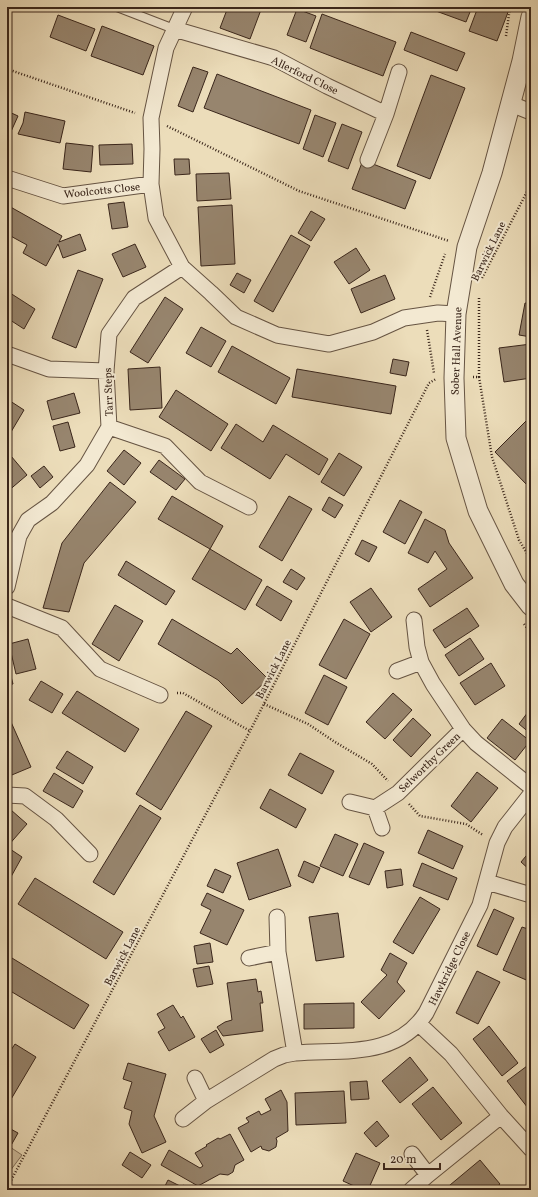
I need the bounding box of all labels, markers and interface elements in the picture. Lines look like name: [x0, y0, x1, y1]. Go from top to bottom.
street label: Allerford Close: [268, 54, 340, 99]
street label: Woolcotts Close: [63, 180, 141, 203]
street label: Barwick Lane: [468, 219, 510, 284]
street label: Sober Hall Avenue: [448, 307, 467, 395]
street label: Tarr Steps: [101, 367, 118, 417]
street label: Barwick Lane: [253, 637, 296, 702]
street label: Selworthy Green: [396, 729, 465, 797]
street label: Barwick Lane: [101, 924, 145, 989]
street label: Hawkridge Close: [426, 929, 475, 1009]
scale bar: [384, 1145, 440, 1171]
text: 20 m: [390, 1152, 417, 1168]

